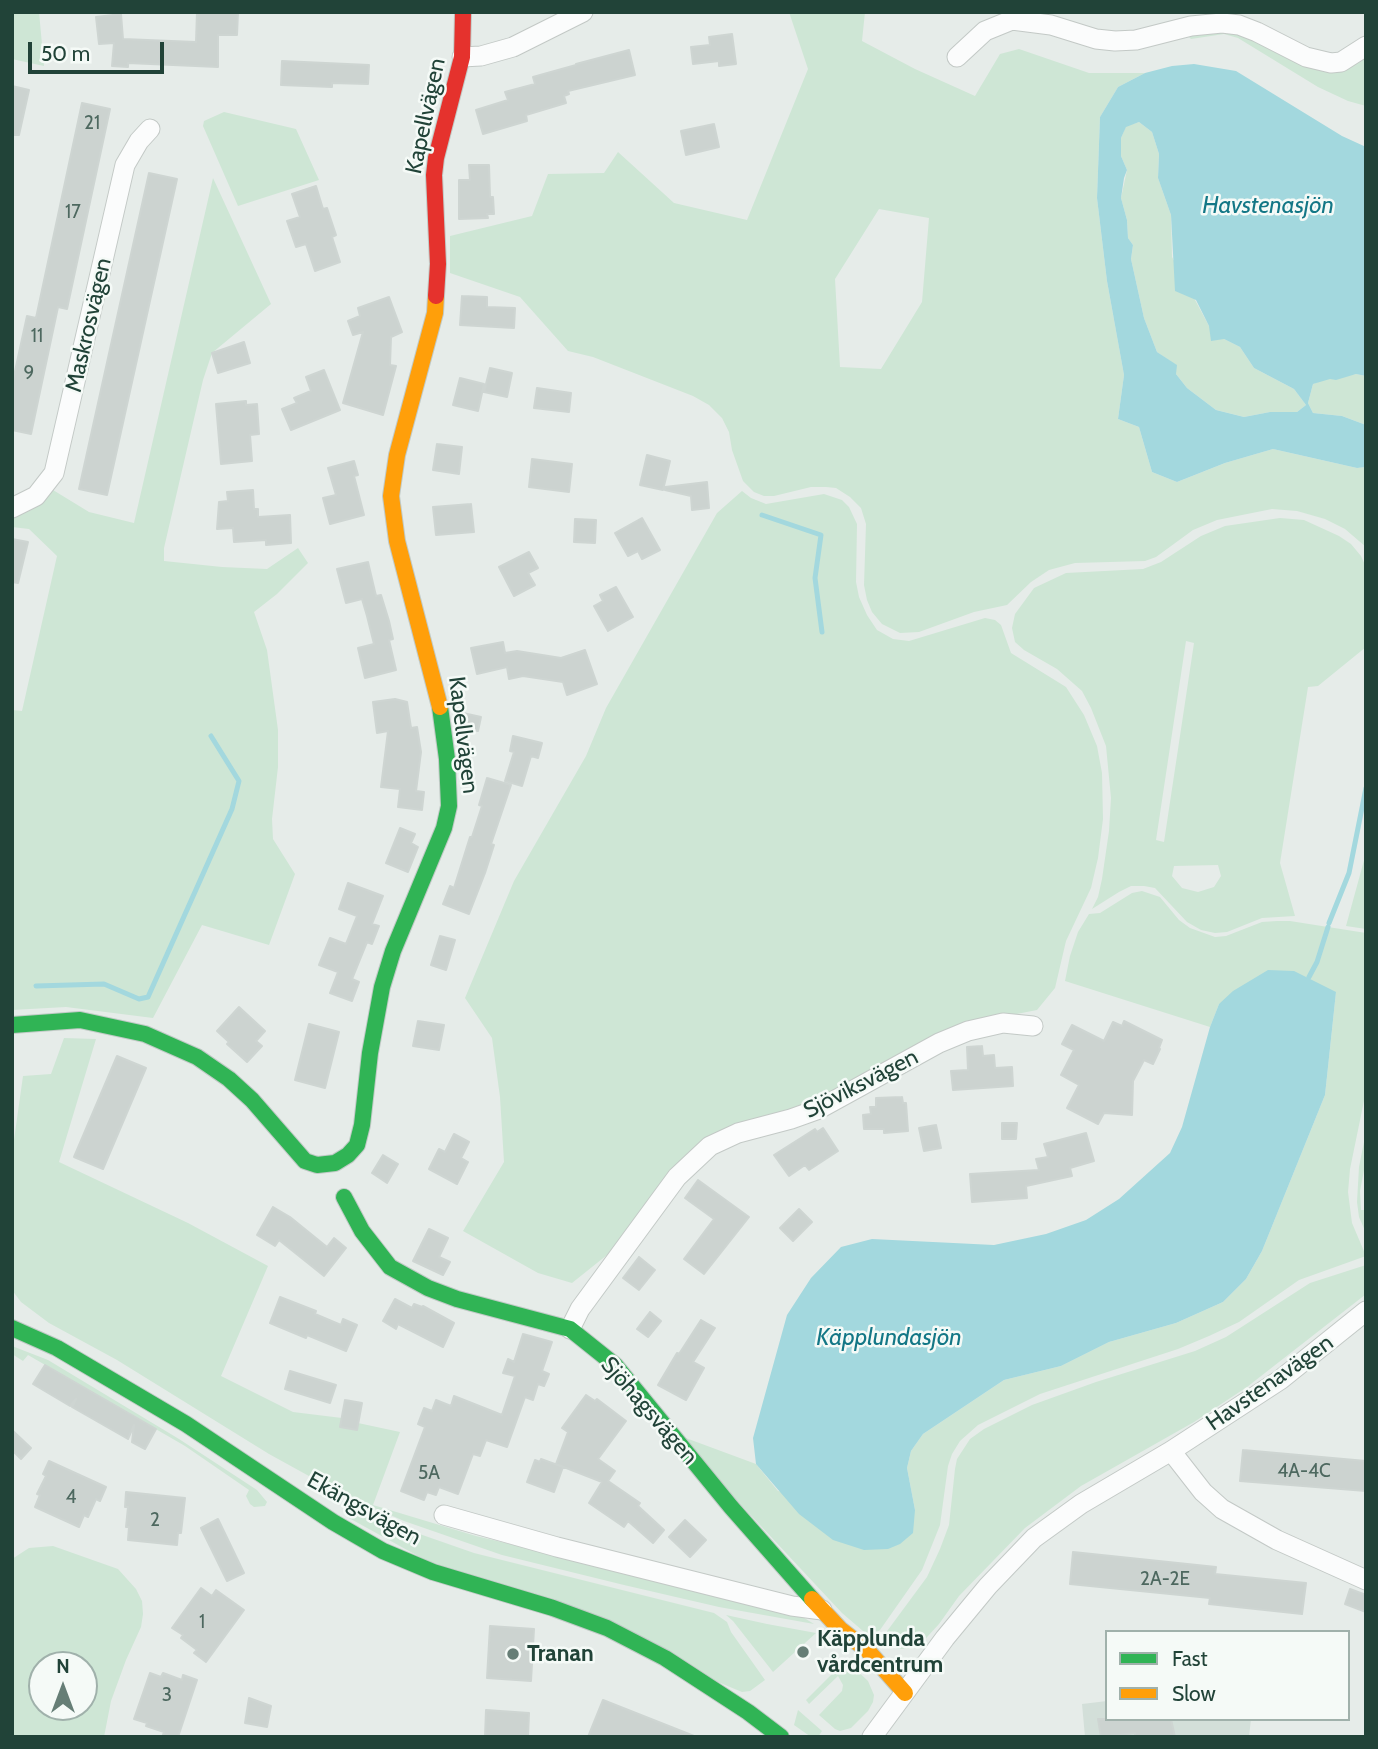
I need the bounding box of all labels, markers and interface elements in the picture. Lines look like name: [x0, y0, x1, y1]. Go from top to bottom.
scale bar: [32, 28, 168, 72]
text: 50 m: [41, 41, 90, 66]
street label: Kapellvägen: [400, 56, 452, 176]
house number: 21: [84, 112, 100, 134]
water label: Havstenasjön: [1202, 192, 1334, 220]
house number: 17: [65, 201, 81, 223]
street label: Maskrosvägen: [60, 255, 118, 395]
house number: 11: [31, 325, 43, 347]
house number: 9: [24, 362, 34, 384]
street label: Kapellvägen: [442, 675, 484, 795]
street label: Sjöviksvägen: [799, 1043, 923, 1125]
water label: Käpplundasjön: [816, 1324, 962, 1352]
street label: Havstenavägen: [1201, 1329, 1339, 1437]
street label: Sjöhagsvägen: [595, 1352, 703, 1470]
house number: 4A-4C: [1277, 1460, 1331, 1482]
house number: 5A: [418, 1462, 440, 1484]
street label: Ekängsvägen: [302, 1466, 426, 1552]
house number: 4: [66, 1486, 76, 1508]
house number: 2: [150, 1509, 160, 1531]
house number: 2A-2E: [1140, 1568, 1190, 1590]
house number: 1: [199, 1611, 205, 1633]
place label: Käpplunda vårdcentrum: [817, 1625, 943, 1679]
legend: [1105, 1630, 1350, 1721]
place label: Tranan: [527, 1640, 594, 1668]
marker: Käpplunda vårdcentrum: [795, 1644, 811, 1660]
marker: Tranan: [505, 1646, 521, 1662]
text: Fast: [1172, 1646, 1208, 1671]
north arrow: [28, 1651, 98, 1721]
text: N: [56, 1655, 70, 1678]
text: Slow: [1172, 1681, 1216, 1706]
house number: 3: [162, 1684, 172, 1706]

